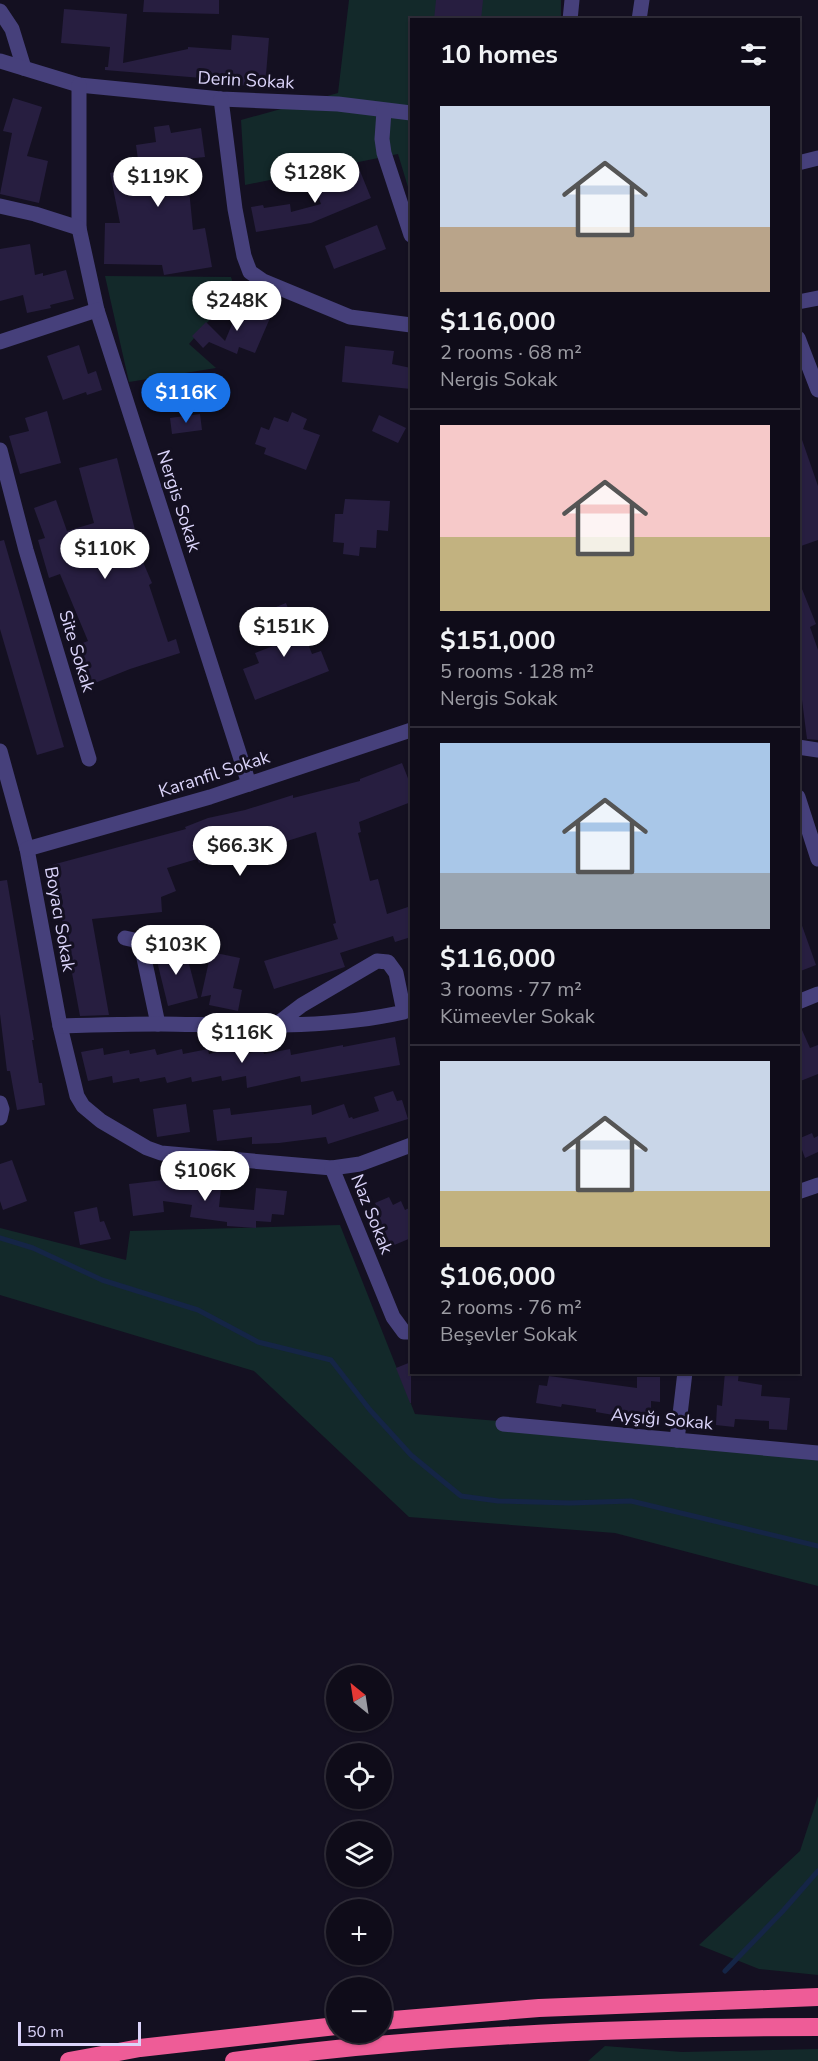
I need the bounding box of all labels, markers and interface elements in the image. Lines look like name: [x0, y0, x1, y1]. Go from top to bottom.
text: 10 homes: [440, 37, 558, 72]
icon: filters: [737, 38, 770, 71]
street label: Derin Sokak: [197, 65, 296, 95]
icon: home: [551, 145, 659, 253]
pin: $128K: [273, 153, 357, 204]
pin: $119K: [116, 157, 200, 208]
text: $128K: [284, 159, 346, 186]
text: $119K: [127, 163, 189, 190]
pin: $248K: [195, 281, 279, 332]
text: $248K: [206, 287, 268, 314]
text: $116,000: [440, 304, 556, 339]
text: 2 rooms · 68 m²: [440, 339, 582, 366]
text: Nergis Sokak: [440, 366, 558, 393]
pin: $116K: [144, 373, 228, 424]
text: $116K: [155, 379, 217, 406]
street label: Nergis Sokak: [151, 447, 207, 556]
icon: home: [551, 464, 659, 572]
pin: $110K: [63, 529, 147, 580]
text: $110K: [74, 535, 136, 562]
street label: Site Sokak: [53, 607, 101, 696]
pin: $151K: [242, 607, 326, 658]
text: $151K: [253, 613, 315, 640]
text: $151,000: [440, 623, 556, 658]
text: 5 rooms · 128 m²: [440, 658, 594, 685]
text: Nergis Sokak: [440, 685, 558, 712]
street label: Karanfil Sokak: [155, 744, 274, 803]
icon: home: [551, 782, 659, 890]
pin: $66.3K: [191, 826, 289, 877]
text: $66.3K: [207, 832, 273, 859]
street label: Boyacı Sokak: [39, 865, 81, 974]
pin: $103K: [134, 925, 218, 976]
text: $103K: [145, 931, 207, 958]
text: $116,000: [440, 941, 556, 976]
text: 3 rooms · 77 m²: [440, 976, 582, 1003]
text: Kümeevler Sokak: [440, 1003, 595, 1030]
pin: $116K: [200, 1013, 284, 1064]
text: $116K: [211, 1019, 273, 1046]
icon: home: [551, 1100, 659, 1208]
pin: $106K: [163, 1151, 247, 1202]
text: $106K: [174, 1157, 236, 1184]
street label: Naz Sokak: [345, 1170, 399, 1259]
text: $106,000: [440, 1259, 556, 1294]
text: 2 rooms · 76 m²: [440, 1294, 582, 1321]
text: Beşevler Sokak: [440, 1321, 577, 1348]
street label: Ayşığı Sokak: [610, 1403, 715, 1436]
north arrow: [326, 1665, 392, 1731]
map controls: [326, 1665, 392, 2043]
button: locate: [326, 1743, 392, 1809]
button: layers: [326, 1821, 392, 1887]
button: +: [326, 1899, 392, 1965]
button: −: [326, 1977, 392, 2043]
scale bar: [18, 2019, 141, 2046]
text: 50 m: [27, 2021, 64, 2043]

